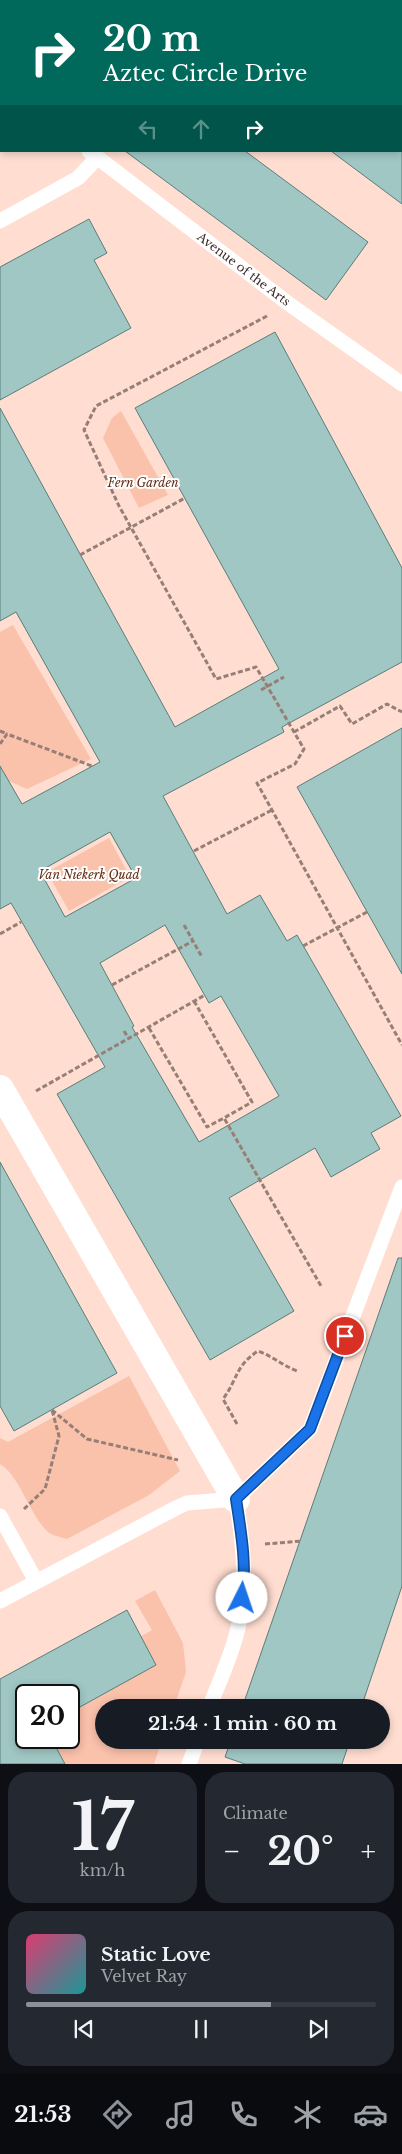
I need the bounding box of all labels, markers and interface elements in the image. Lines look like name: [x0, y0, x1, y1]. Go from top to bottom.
text: 20 m: [103, 17, 200, 60]
icon: right: [20, 20, 85, 85]
text: Aztec Circle Drive: [103, 60, 307, 87]
icon: left: [134, 115, 162, 143]
icon: ahead: [187, 115, 215, 143]
icon: right: [240, 115, 268, 143]
street label: Avenue of the Arts: [194, 228, 294, 309]
park label: Fern Garden: [106, 475, 179, 490]
park label: Van Niekerk Quad: [38, 867, 141, 882]
pin: [324, 1315, 366, 1357]
icon: arrive: [331, 1322, 359, 1350]
position arrow: [215, 1571, 267, 1623]
speed limit sign: 20: [15, 1684, 80, 1749]
text: 21:54 · 1 min · 60 m: [148, 1712, 337, 1735]
text: 17: [72, 1787, 133, 1868]
text: Climate: [223, 1803, 288, 1823]
text: 20°: [268, 1828, 334, 1875]
text: −: [223, 1834, 241, 1869]
text: +: [361, 1834, 376, 1869]
text: km/h: [80, 1860, 125, 1880]
text: Static Love: [101, 1943, 211, 1966]
text: Velvet Ray: [101, 1966, 187, 1986]
icon: previous: [70, 2015, 98, 2043]
icon: pause: [187, 2015, 215, 2043]
icon: next: [304, 2015, 332, 2043]
icon: directions: [100, 2097, 135, 2132]
icon: music: [163, 2097, 198, 2132]
icon: phone: [226, 2097, 261, 2132]
icon: climate: [290, 2097, 325, 2132]
icon: car: [353, 2097, 388, 2132]
text: 21:53: [14, 2101, 71, 2128]

